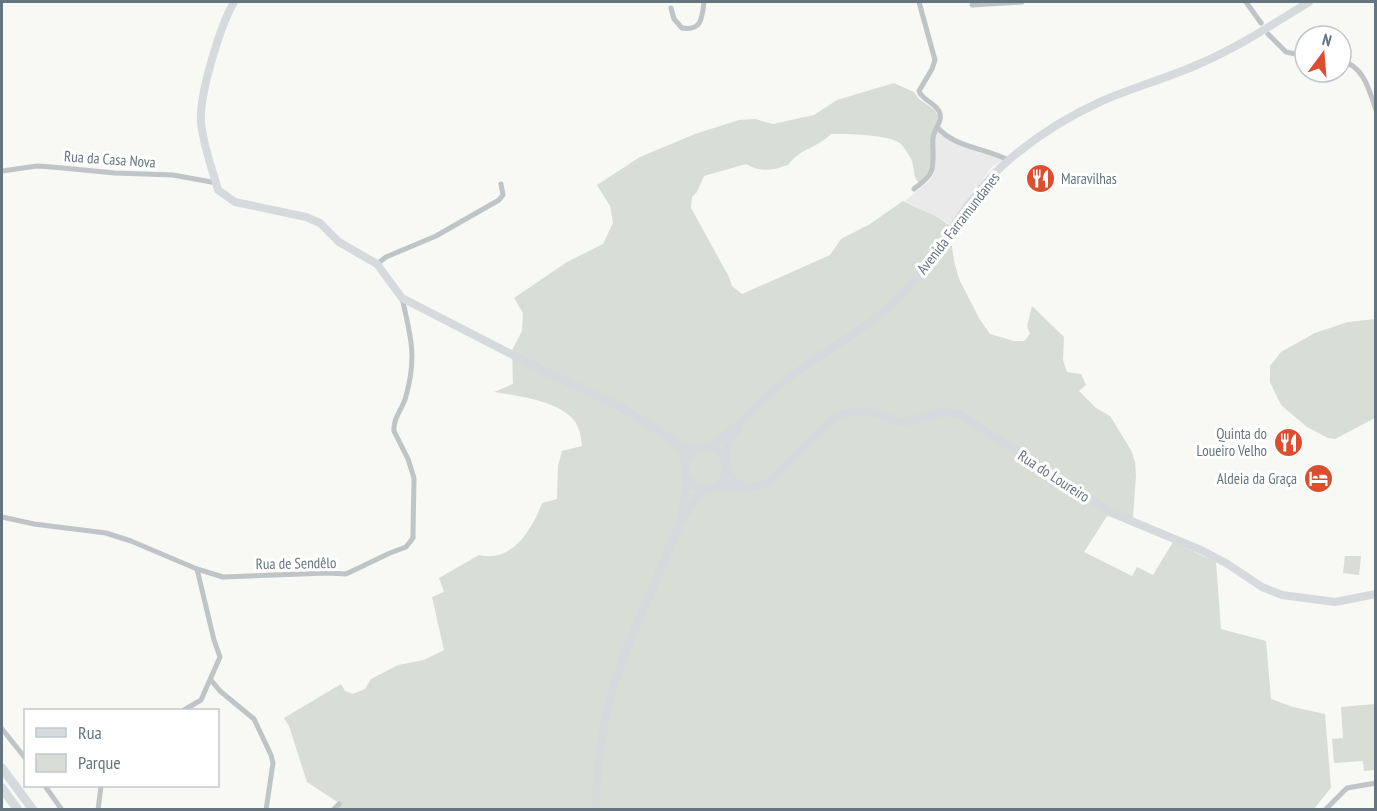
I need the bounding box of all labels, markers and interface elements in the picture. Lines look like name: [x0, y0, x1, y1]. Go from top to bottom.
north arrow: [1293, 24, 1353, 84]
text: N: [1320, 29, 1334, 50]
street label: Rua da Casa Nova: [64, 146, 156, 172]
restaurant icon: Maravilhas: [1024, 162, 1056, 194]
street label: Avenida Farramundanes: [912, 168, 1004, 278]
place label: Maravilhas: [1061, 169, 1117, 188]
place label: Quinta do Loueiro Velho: [1197, 424, 1267, 460]
restaurant icon: Quinta do Loueiro Velho: [1272, 426, 1304, 458]
street label: Rua do Loureiro: [1015, 446, 1093, 506]
hotel icon: Aldeia da Graça: [1302, 462, 1334, 494]
place label: Aldeia da Graça: [1217, 469, 1297, 488]
street label: Rua de Sendêlo: [256, 553, 336, 573]
legend: [24, 709, 219, 787]
text: Rua: [78, 721, 102, 744]
text: Parque: [78, 751, 121, 774]

